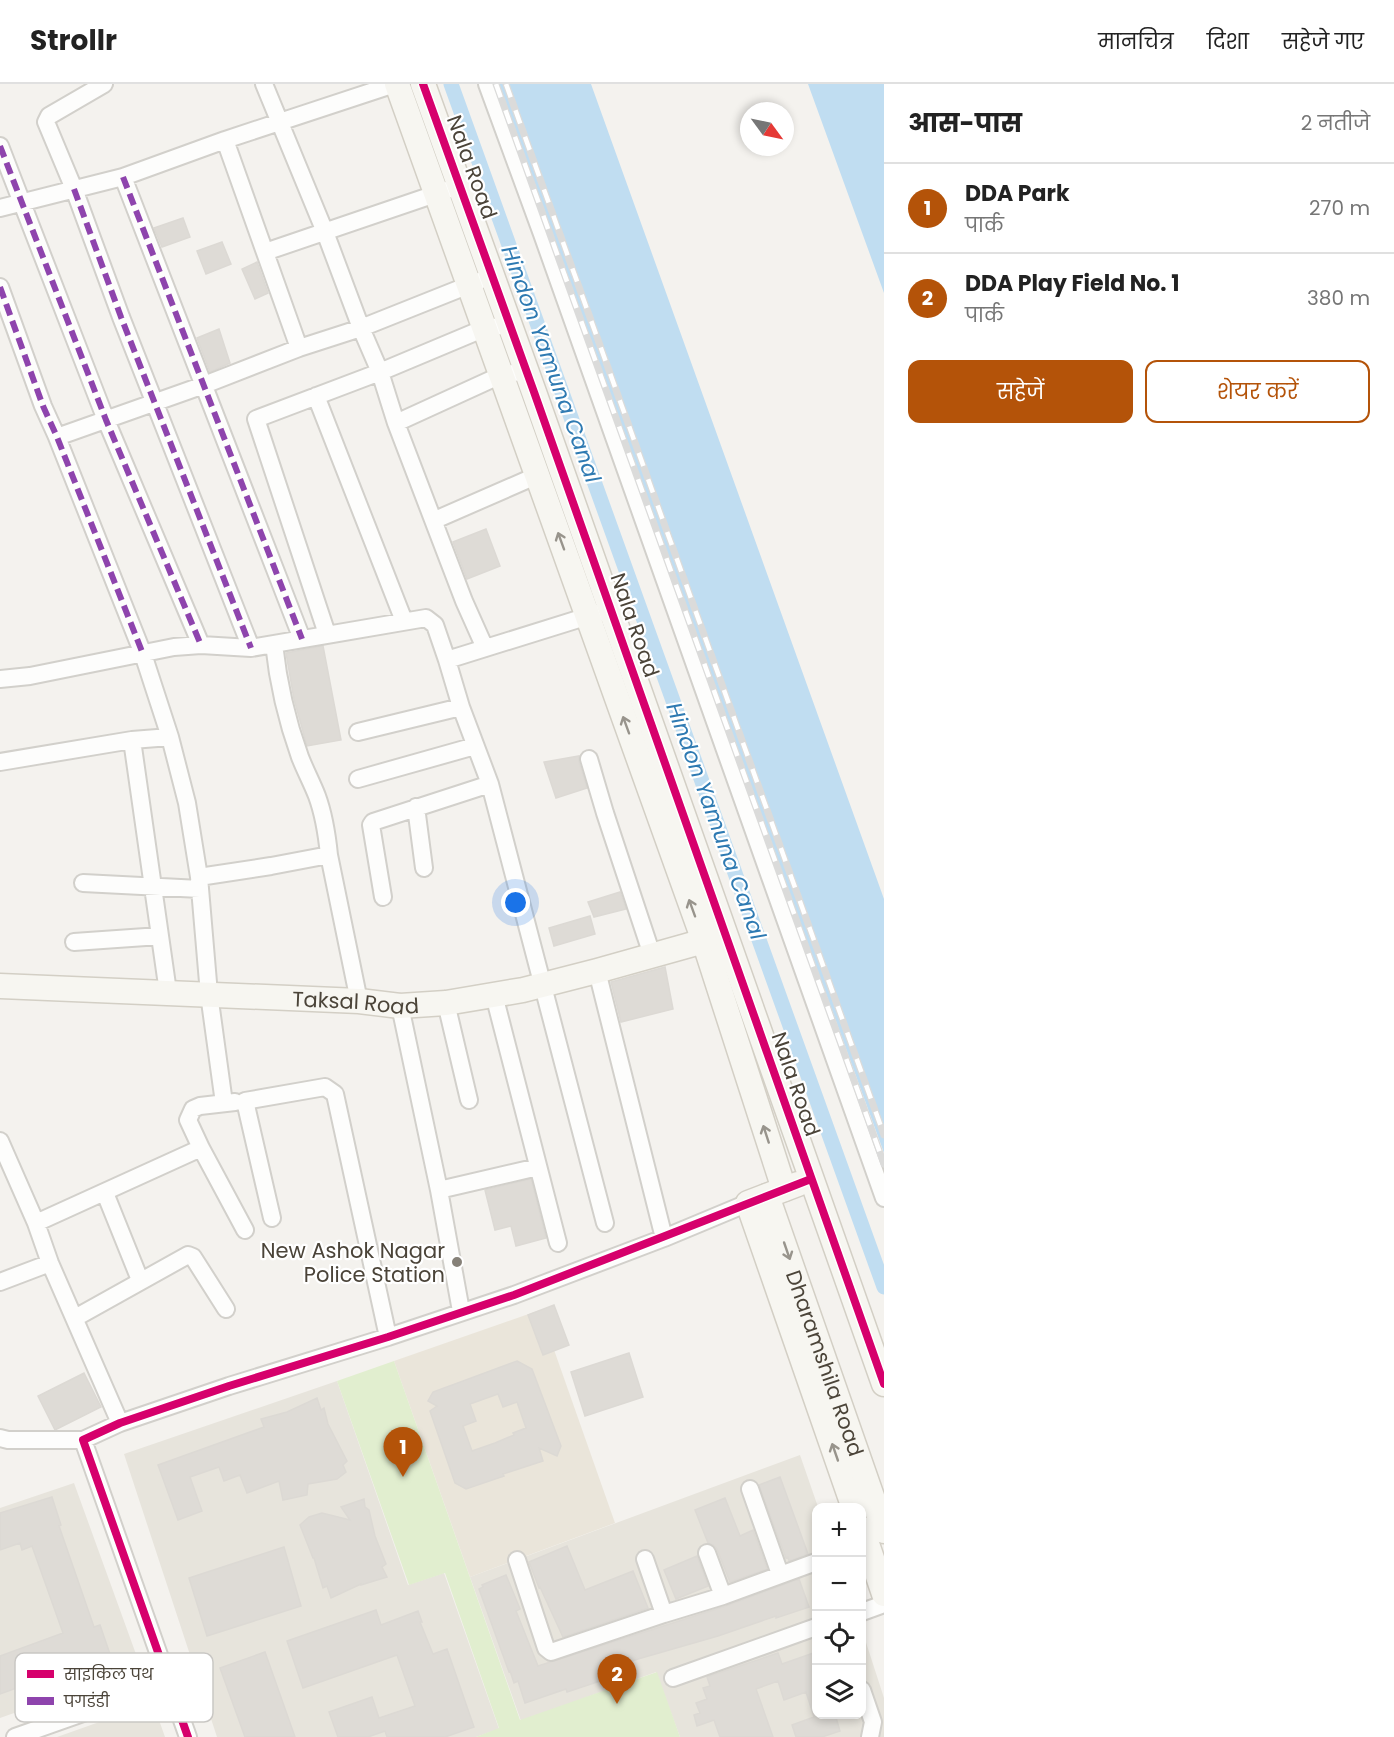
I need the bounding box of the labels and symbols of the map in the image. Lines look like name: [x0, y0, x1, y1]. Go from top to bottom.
north arrow: [740, 102, 794, 156]
street label: Nala Road: [440, 111, 504, 223]
water label: Hindon Yamuna Canal: [494, 241, 609, 488]
one-way arrow: [554, 532, 565, 551]
street label: Nala Road: [604, 569, 666, 681]
water label: Hindon Yamuna Canal: [659, 698, 774, 945]
one-way arrow: [620, 716, 631, 735]
your location: [501, 888, 530, 917]
one-way arrow: [686, 900, 697, 918]
street label: Taksal Road: [292, 984, 420, 1021]
street label: Nala Road: [765, 1028, 827, 1140]
one-way arrow: [760, 1125, 771, 1144]
place label: New Ashok Nagar Police Station: [261, 1236, 445, 1289]
one-way arrow: [782, 1241, 793, 1260]
marker: New Ashok Nagar Police Station: [450, 1255, 464, 1269]
street label: Dharamshila Road: [779, 1266, 871, 1460]
pin: 1: [384, 1428, 422, 1477]
one-way arrow: [828, 1443, 839, 1462]
legend: [15, 1653, 213, 1722]
pin: 2: [598, 1654, 636, 1704]
text: साइकिल पथ: [63, 1663, 154, 1686]
text: पगडंडी: [63, 1690, 111, 1713]

